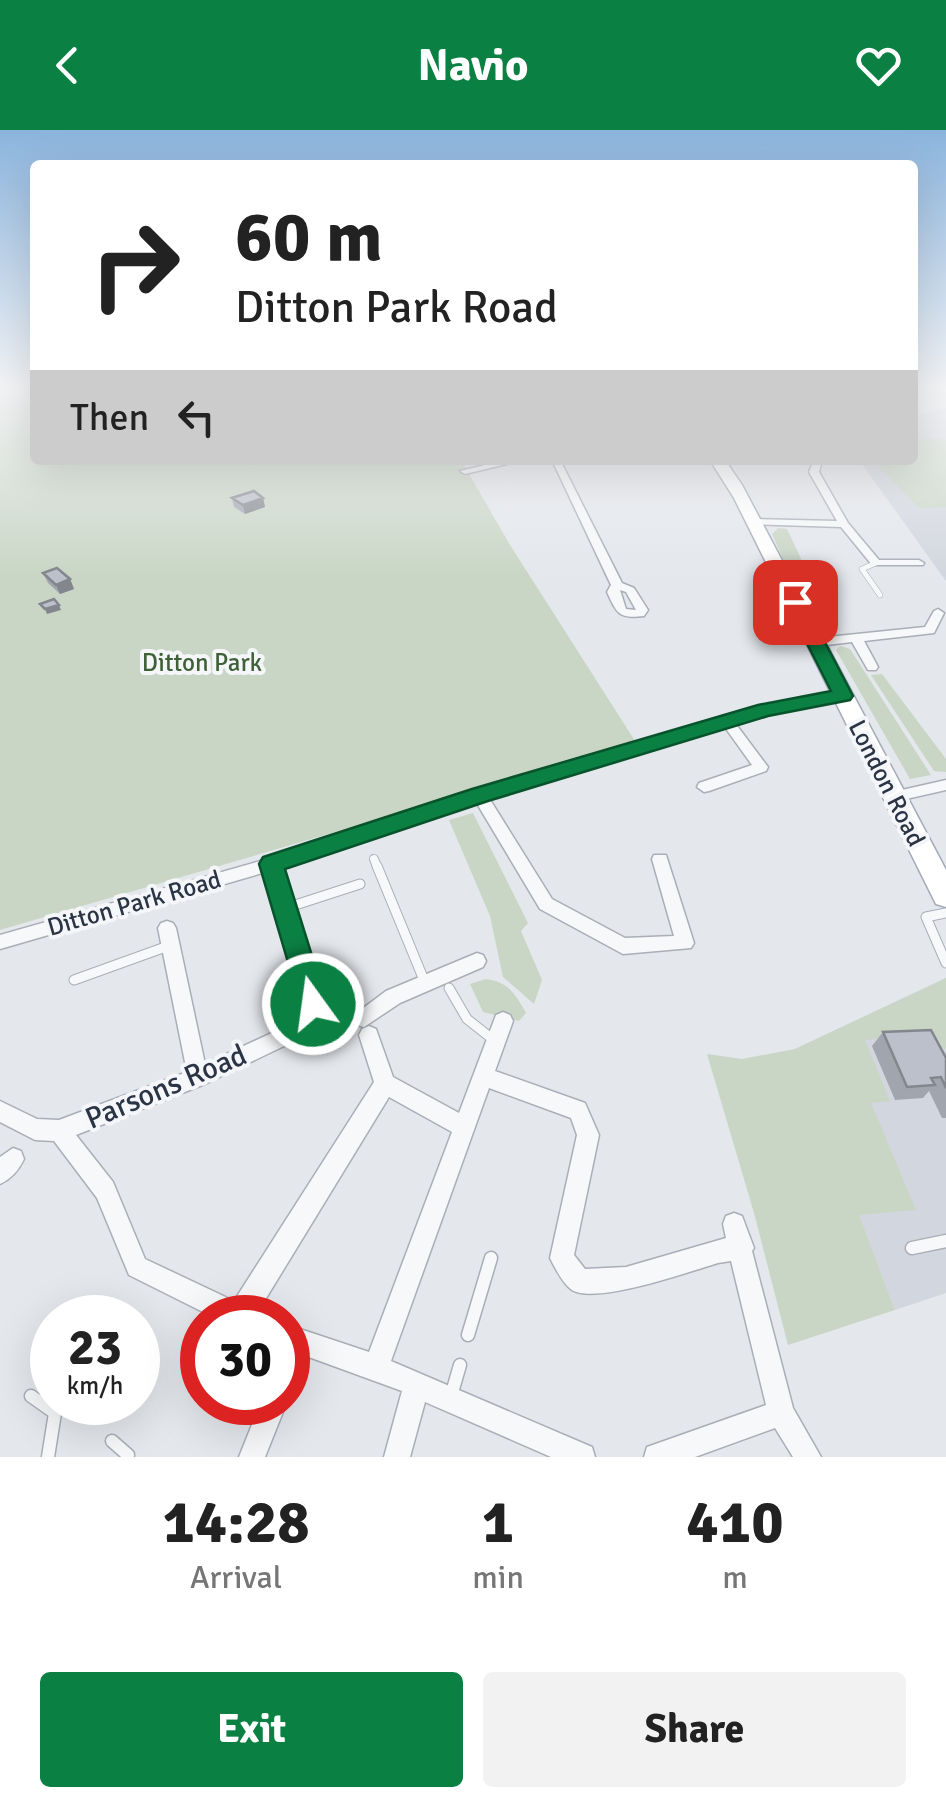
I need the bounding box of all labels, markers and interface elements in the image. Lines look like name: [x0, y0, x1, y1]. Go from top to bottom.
icon: back: [40, 38, 95, 93]
text: Navio: [417, 38, 529, 93]
icon: heart: [851, 38, 906, 93]
text: 60 m: [235, 194, 383, 280]
icon: right: [70, 200, 200, 330]
text: Ditton Park Road: [235, 280, 558, 335]
icon: left: [169, 390, 224, 445]
text: Then: [70, 394, 149, 441]
pin: [753, 560, 838, 645]
icon: arrive: [768, 575, 823, 630]
park label: Ditton Park: [142, 647, 263, 678]
street label: London Road: [842, 715, 932, 851]
street label: Ditton Park Road: [44, 863, 224, 943]
position arrow: [261, 952, 365, 1056]
street label: Parsons Road: [80, 1036, 252, 1138]
speed limit sign: 30: [180, 1295, 310, 1425]
text: 23: [68, 1317, 122, 1379]
text: km/h: [67, 1370, 123, 1401]
text: 14:28: [162, 1486, 310, 1560]
text: 1: [482, 1486, 514, 1560]
text: 410: [686, 1486, 784, 1560]
text: Arrival: [190, 1558, 282, 1597]
text: min: [472, 1558, 524, 1597]
text: m: [722, 1558, 748, 1597]
button: Exit: [40, 1672, 463, 1787]
button: Share: [483, 1672, 906, 1787]

